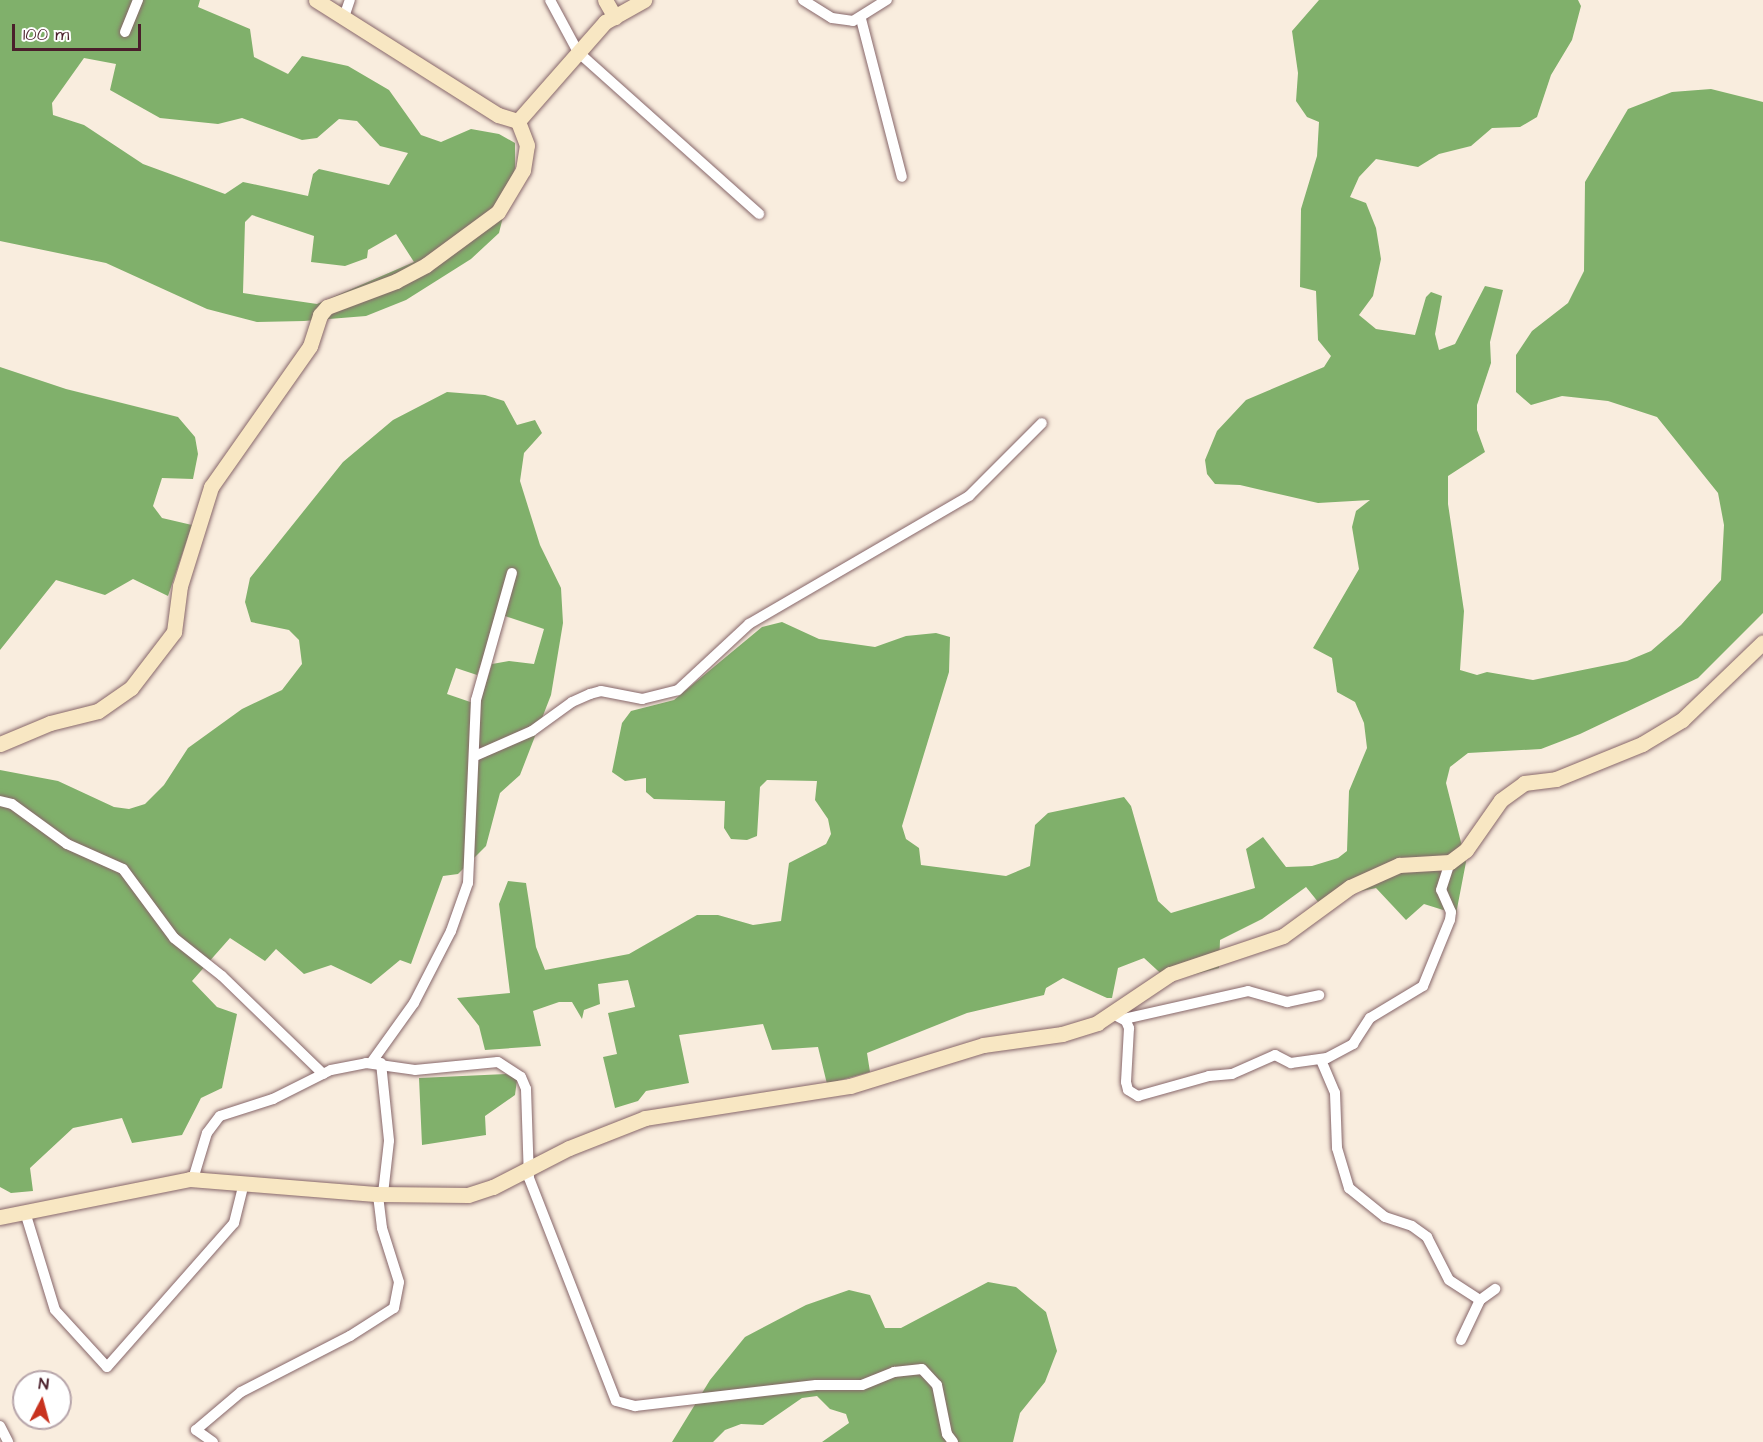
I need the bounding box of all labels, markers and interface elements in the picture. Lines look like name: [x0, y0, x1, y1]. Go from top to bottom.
scale bar: [15, 12, 144, 50]
text: 100 m: [23, 22, 69, 47]
north arrow: [12, 1370, 72, 1430]
text: N: [38, 1373, 50, 1396]

